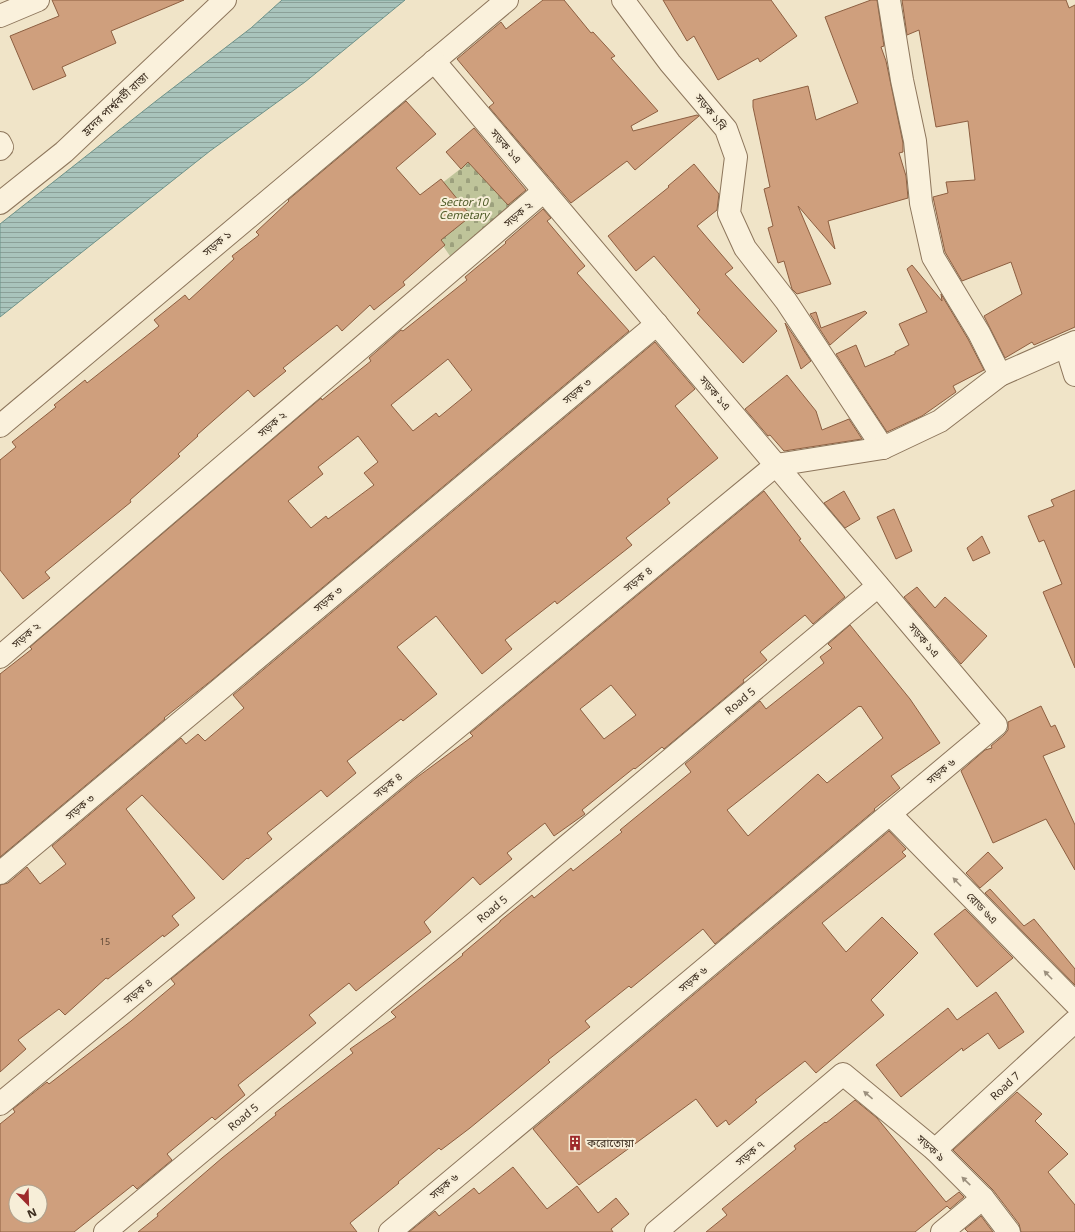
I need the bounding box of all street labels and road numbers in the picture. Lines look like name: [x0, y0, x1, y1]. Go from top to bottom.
street label: হ্রদের পার্শ্ববর্তী রাস্তা: [78, 69, 153, 140]
street label: সড়ক ১বি: [691, 91, 729, 134]
street label: সড়ক ১এ: [486, 126, 524, 167]
street label: সড়ক ২: [501, 198, 536, 231]
street label: সড়ক ১: [200, 228, 235, 260]
street label: সড়ক ১এ: [695, 373, 733, 414]
street label: সড়ক ৩: [560, 376, 595, 408]
street label: সড়ক ২: [255, 408, 290, 441]
street label: সড়ক ৪: [621, 564, 656, 596]
street label: সড়ক ৩: [311, 584, 346, 616]
street label: সড়ক ২: [9, 619, 44, 652]
street label: সড়ক ১এ: [904, 620, 942, 661]
street label: Road 5: [723, 685, 759, 719]
street label: সড়ক ৬: [924, 756, 959, 788]
street label: সড়ক ৪: [371, 770, 406, 802]
street label: সড়ক ৩: [63, 792, 98, 824]
street label: রোড ৬এ: [963, 890, 1000, 927]
street label: Road 5: [475, 893, 511, 927]
street label: সড়ক ৬: [676, 964, 711, 996]
street label: সড়ক ৪: [121, 976, 156, 1008]
street label: Road 7: [988, 1069, 1023, 1104]
street label: Road 5: [226, 1101, 262, 1135]
street label: সড়ক ৯: [913, 1132, 947, 1165]
street label: সড়ক ৭: [733, 1138, 768, 1170]
street label: সড়ক ৬: [427, 1171, 462, 1203]

